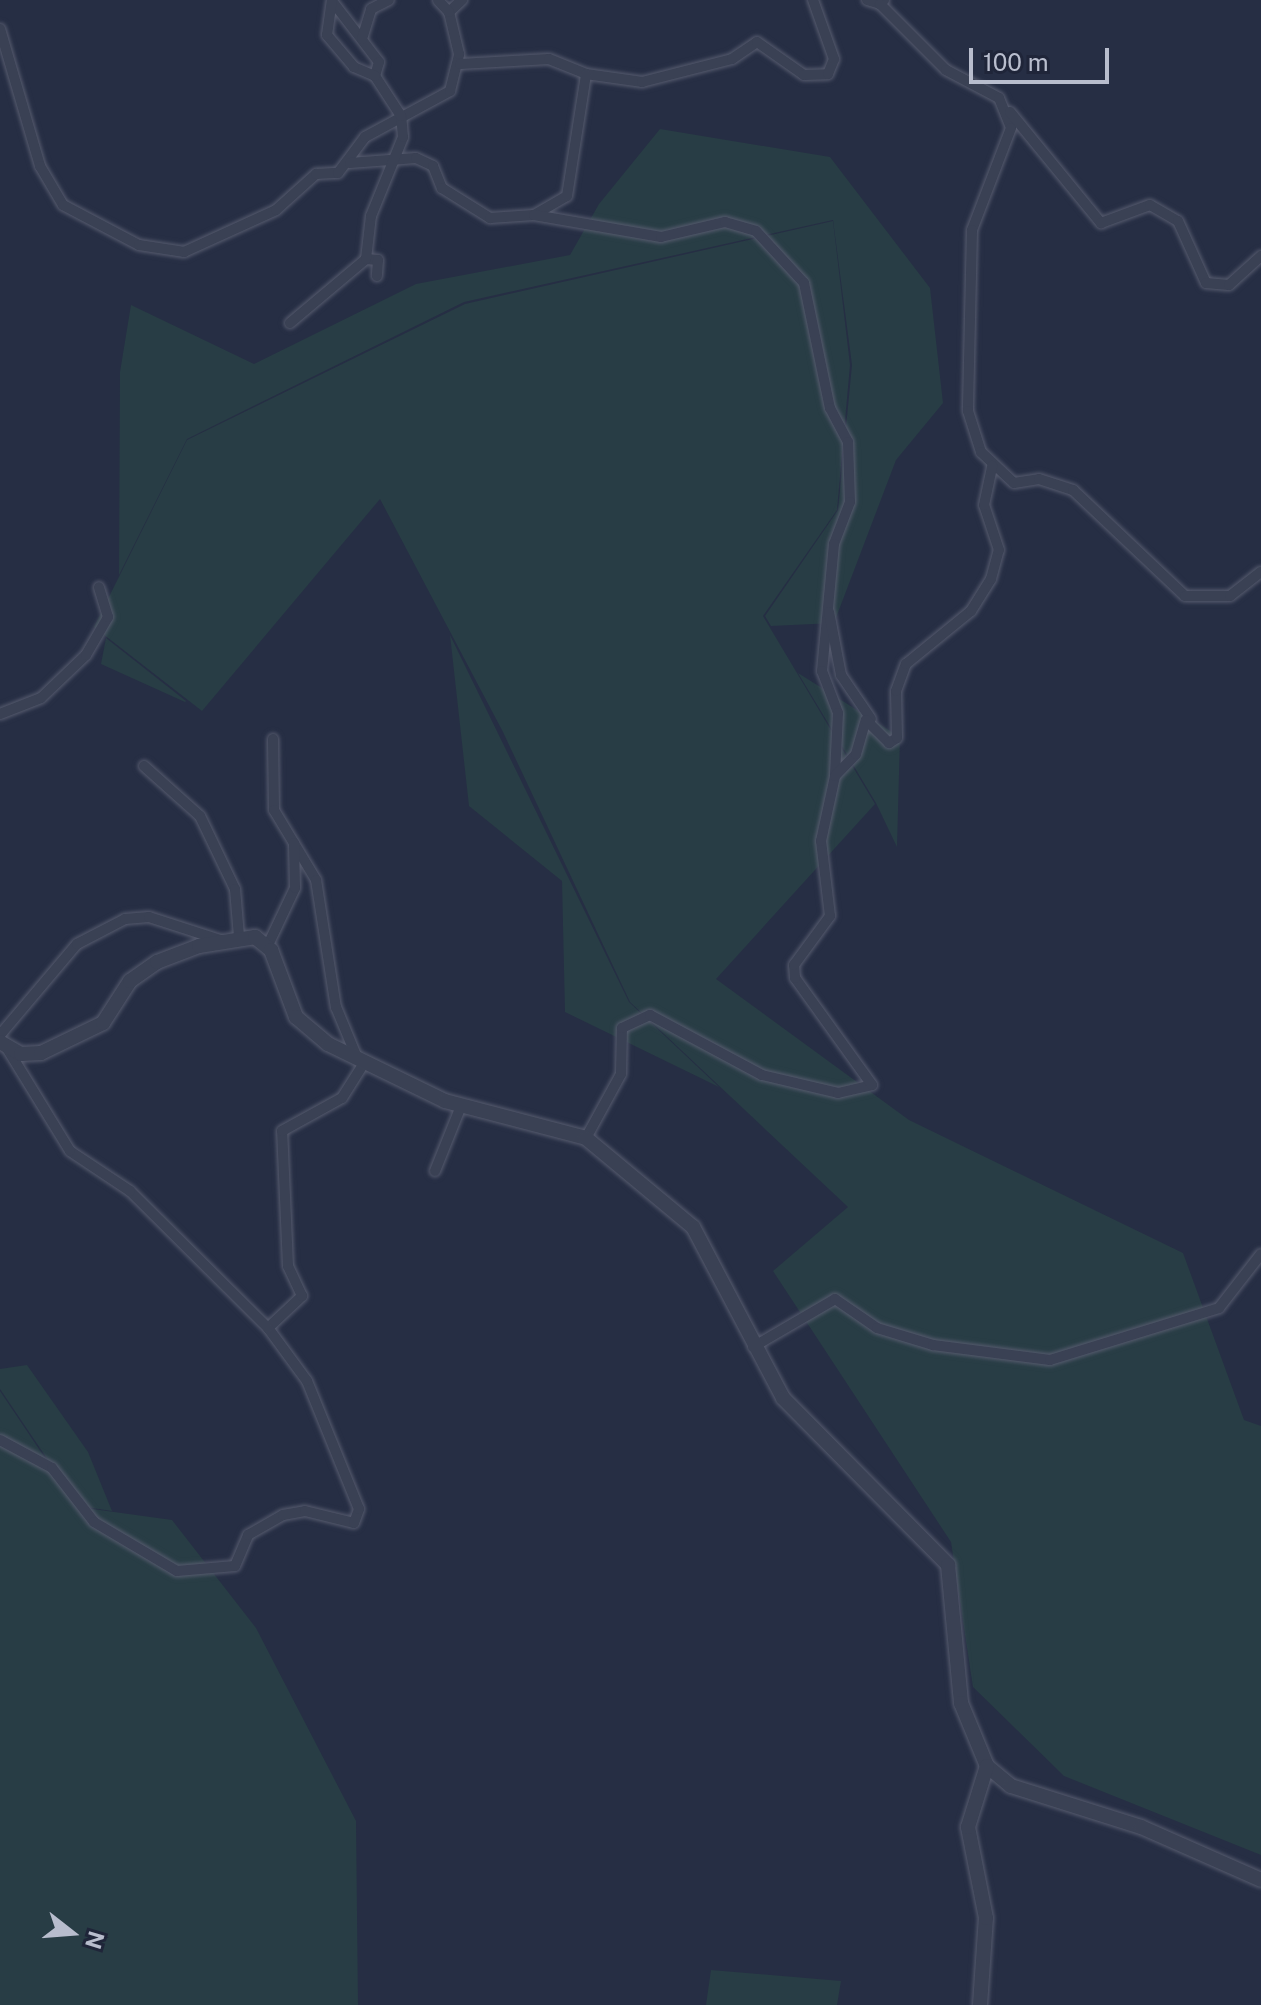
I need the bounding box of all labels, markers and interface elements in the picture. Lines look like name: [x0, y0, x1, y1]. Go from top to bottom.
scale bar: [973, 32, 1113, 82]
text: 100 m: [983, 48, 1049, 76]
north arrow: [32, 1893, 112, 1973]
text: N: [80, 1928, 110, 1952]

